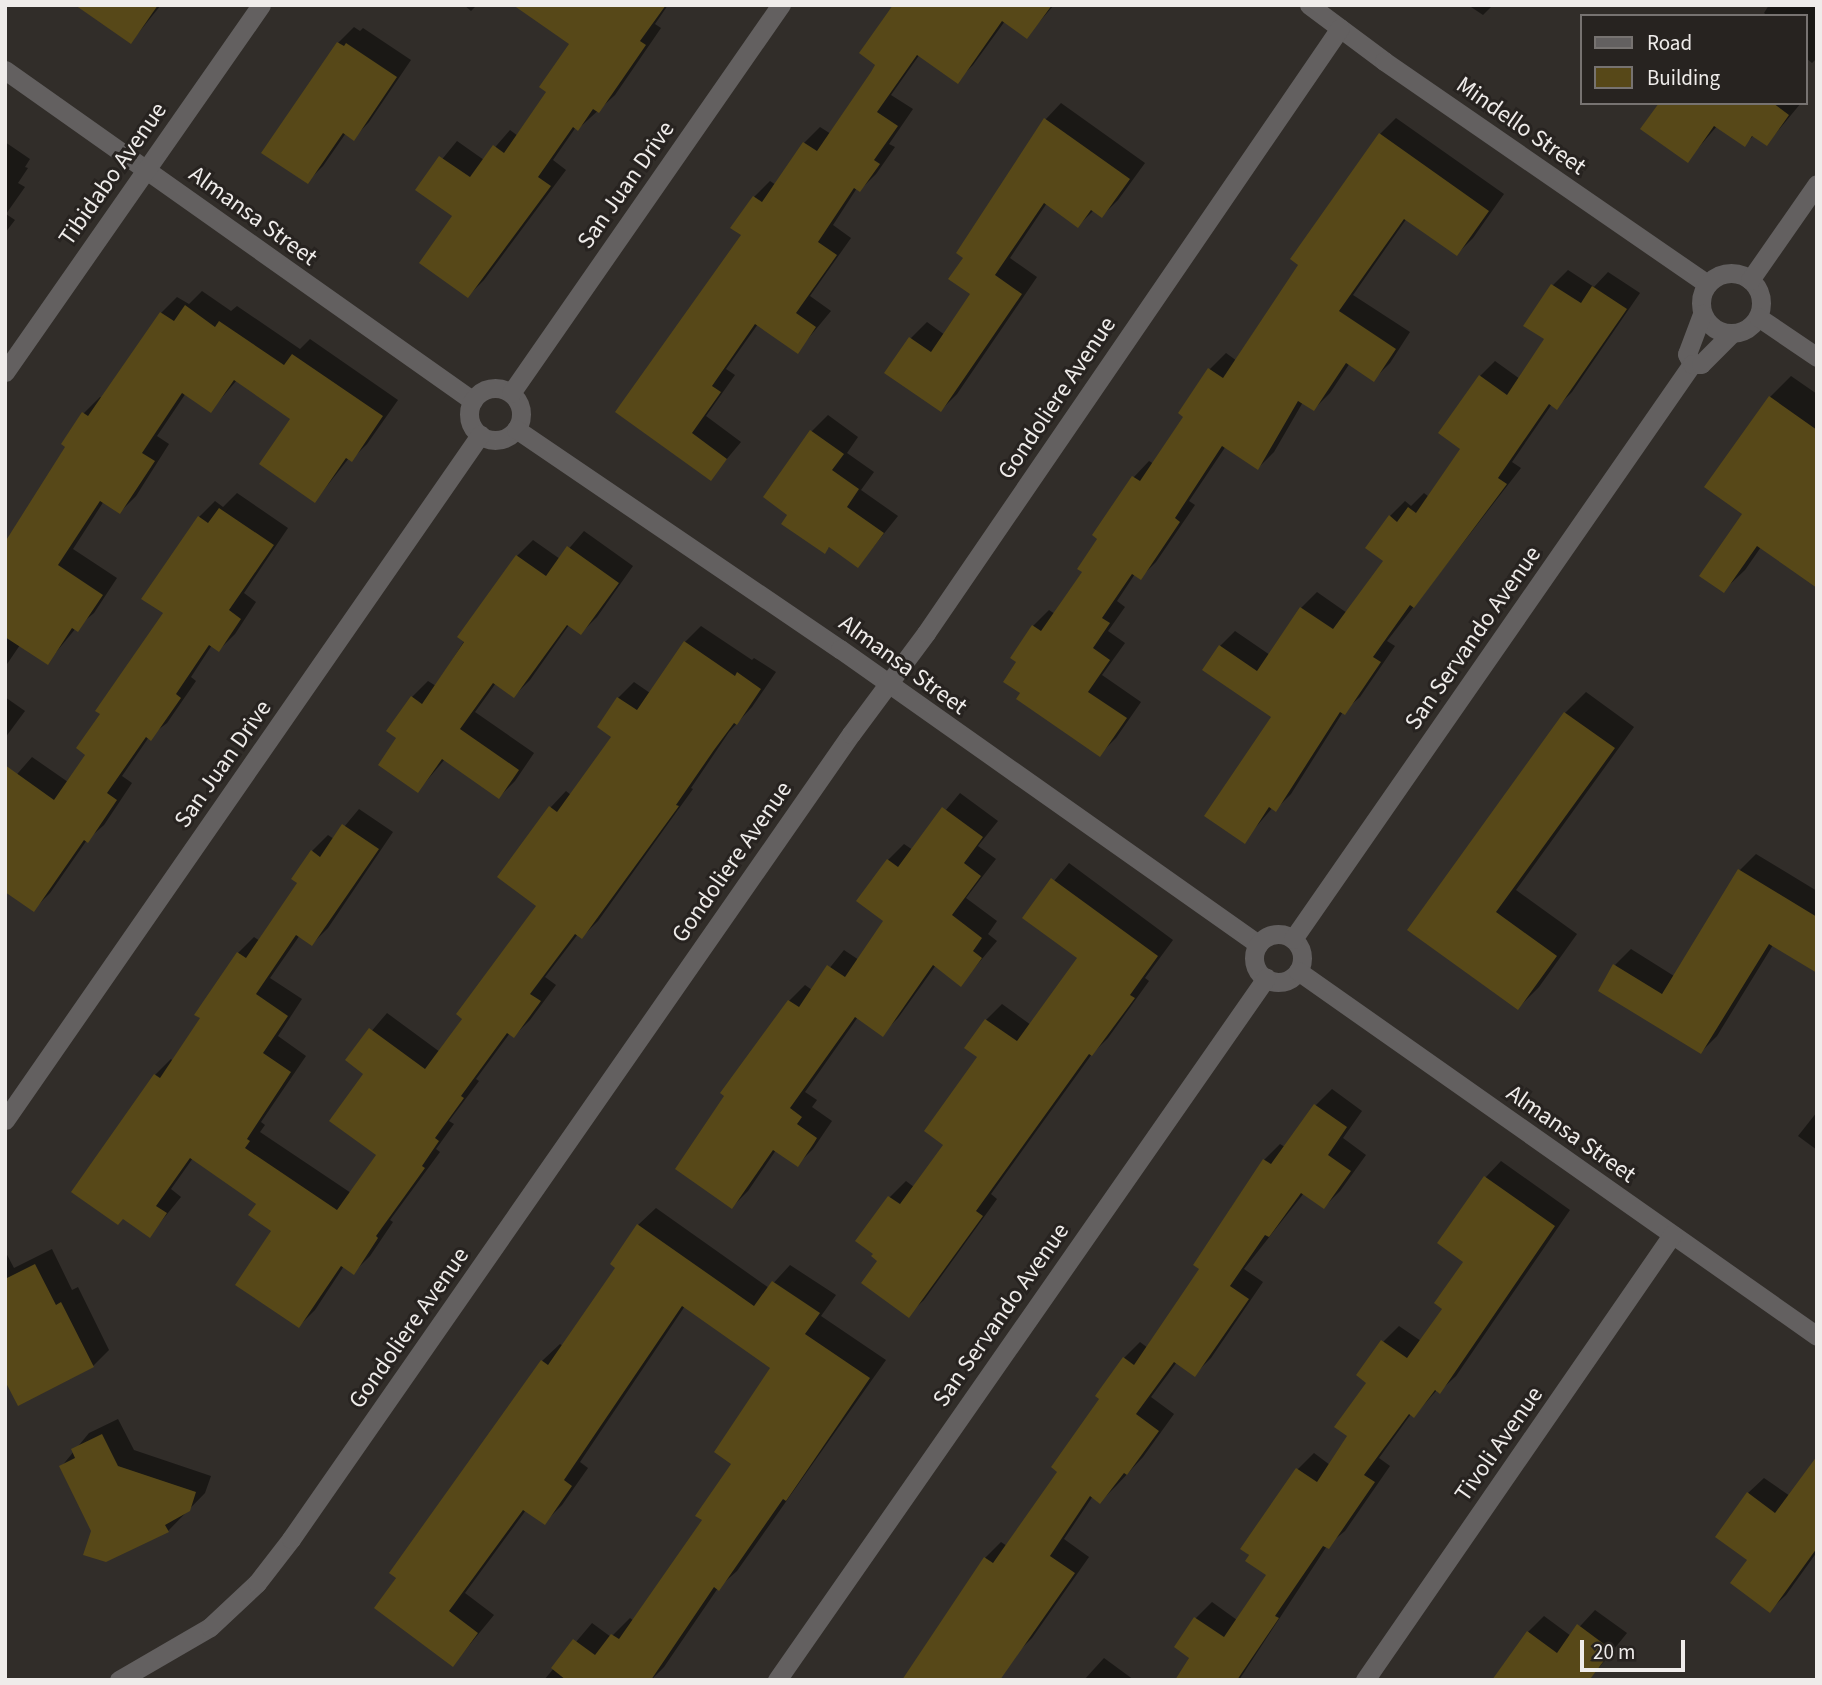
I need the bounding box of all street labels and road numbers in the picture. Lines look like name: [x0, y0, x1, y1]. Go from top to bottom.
street label: Mindello Street: [1451, 71, 1591, 181]
street label: Tibidabo Avenue: [53, 97, 173, 251]
street label: San Juan Drive: [571, 116, 681, 254]
street label: Almansa Street: [183, 160, 323, 272]
street label: Gondoliere Avenue: [992, 311, 1122, 485]
street label: San Servando Avenue: [1399, 541, 1547, 735]
street label: Almansa Street: [833, 609, 973, 721]
street label: San Juan Drive: [168, 695, 278, 833]
street label: Gondoliere Avenue: [666, 776, 798, 948]
street label: Almansa Street: [1501, 1079, 1641, 1189]
street label: San Servando Avenue: [927, 1218, 1075, 1412]
street label: Gondoliere Avenue: [343, 1242, 475, 1414]
street label: Tivoli Avenue: [1449, 1381, 1549, 1507]

